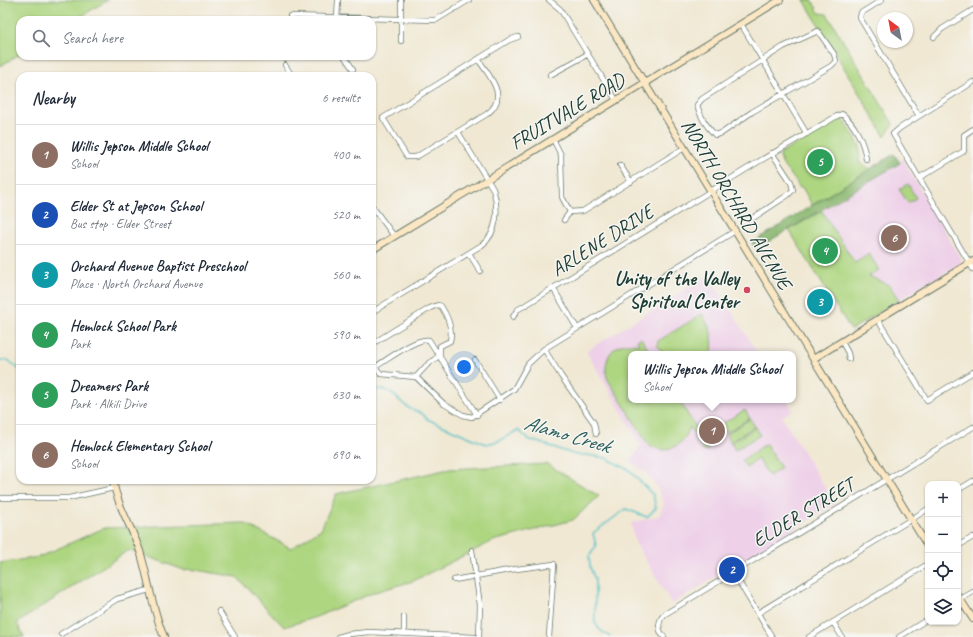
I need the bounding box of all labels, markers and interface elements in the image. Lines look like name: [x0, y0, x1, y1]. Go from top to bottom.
north arrow: [877, 12, 913, 48]
search box: [16, 16, 376, 60]
icon: search: [30, 27, 52, 49]
text: Search here: [62, 29, 123, 48]
street label: FRUITVALE ROAD: [505, 67, 630, 155]
text: Nearby: [32, 88, 75, 109]
text: 6 results: [322, 90, 360, 106]
street label: NORTH ORCHARD AVENUE: [676, 114, 799, 296]
text: Willis Jepson Middle School: [70, 137, 208, 156]
text: 1: [42, 147, 48, 163]
text: 400 m: [332, 147, 360, 163]
pin: 5: [807, 147, 833, 177]
text: School: [70, 156, 98, 172]
text: Elder St at Jepson School: [70, 197, 202, 216]
street label: ARLENE DRIVE: [547, 198, 661, 282]
text: 2: [42, 207, 48, 223]
text: 520 m: [332, 207, 360, 223]
text: Bus stop · Elder Street: [70, 216, 171, 232]
pin: 6: [881, 223, 907, 253]
pin: 4: [812, 236, 838, 266]
text: Orchard Avenue Baptist Preschool: [70, 257, 246, 276]
place label: Unity of the Valley Spiritual Center: [614, 266, 742, 314]
text: 3: [42, 267, 48, 283]
text: 560 m: [332, 267, 360, 283]
text: Place · North Orchard Avenue: [70, 276, 202, 292]
marker: Unity of the Valley Spiritual Center: [742, 285, 752, 295]
pin: 3: [807, 287, 833, 317]
text: Hemlock School Park: [70, 317, 176, 336]
text: 4: [42, 327, 48, 343]
text: 590 m: [332, 327, 360, 343]
text: Park: [70, 336, 91, 352]
popup: [628, 351, 796, 403]
your location: [454, 357, 474, 377]
text: Willis Jepson Middle School: [643, 360, 781, 379]
text: Dreamers Park: [70, 377, 148, 396]
text: School: [643, 379, 671, 395]
text: 5: [42, 387, 48, 403]
text: 630 m: [332, 387, 360, 403]
text: Park · Alkili Drive: [70, 396, 146, 412]
water label: Alamo Creek: [521, 409, 616, 459]
pin: 1: [699, 416, 725, 446]
text: Hemlock Elementary School: [70, 437, 210, 456]
text: 6: [42, 447, 48, 463]
text: 690 m: [332, 447, 360, 463]
text: School: [70, 456, 98, 472]
street label: ELDER STREET: [748, 470, 862, 553]
map controls: [925, 481, 961, 625]
button: +: [925, 481, 961, 517]
button: −: [925, 517, 961, 553]
button: locate: [925, 553, 961, 589]
pin: 2: [719, 555, 745, 585]
button: layers: [925, 589, 961, 625]

